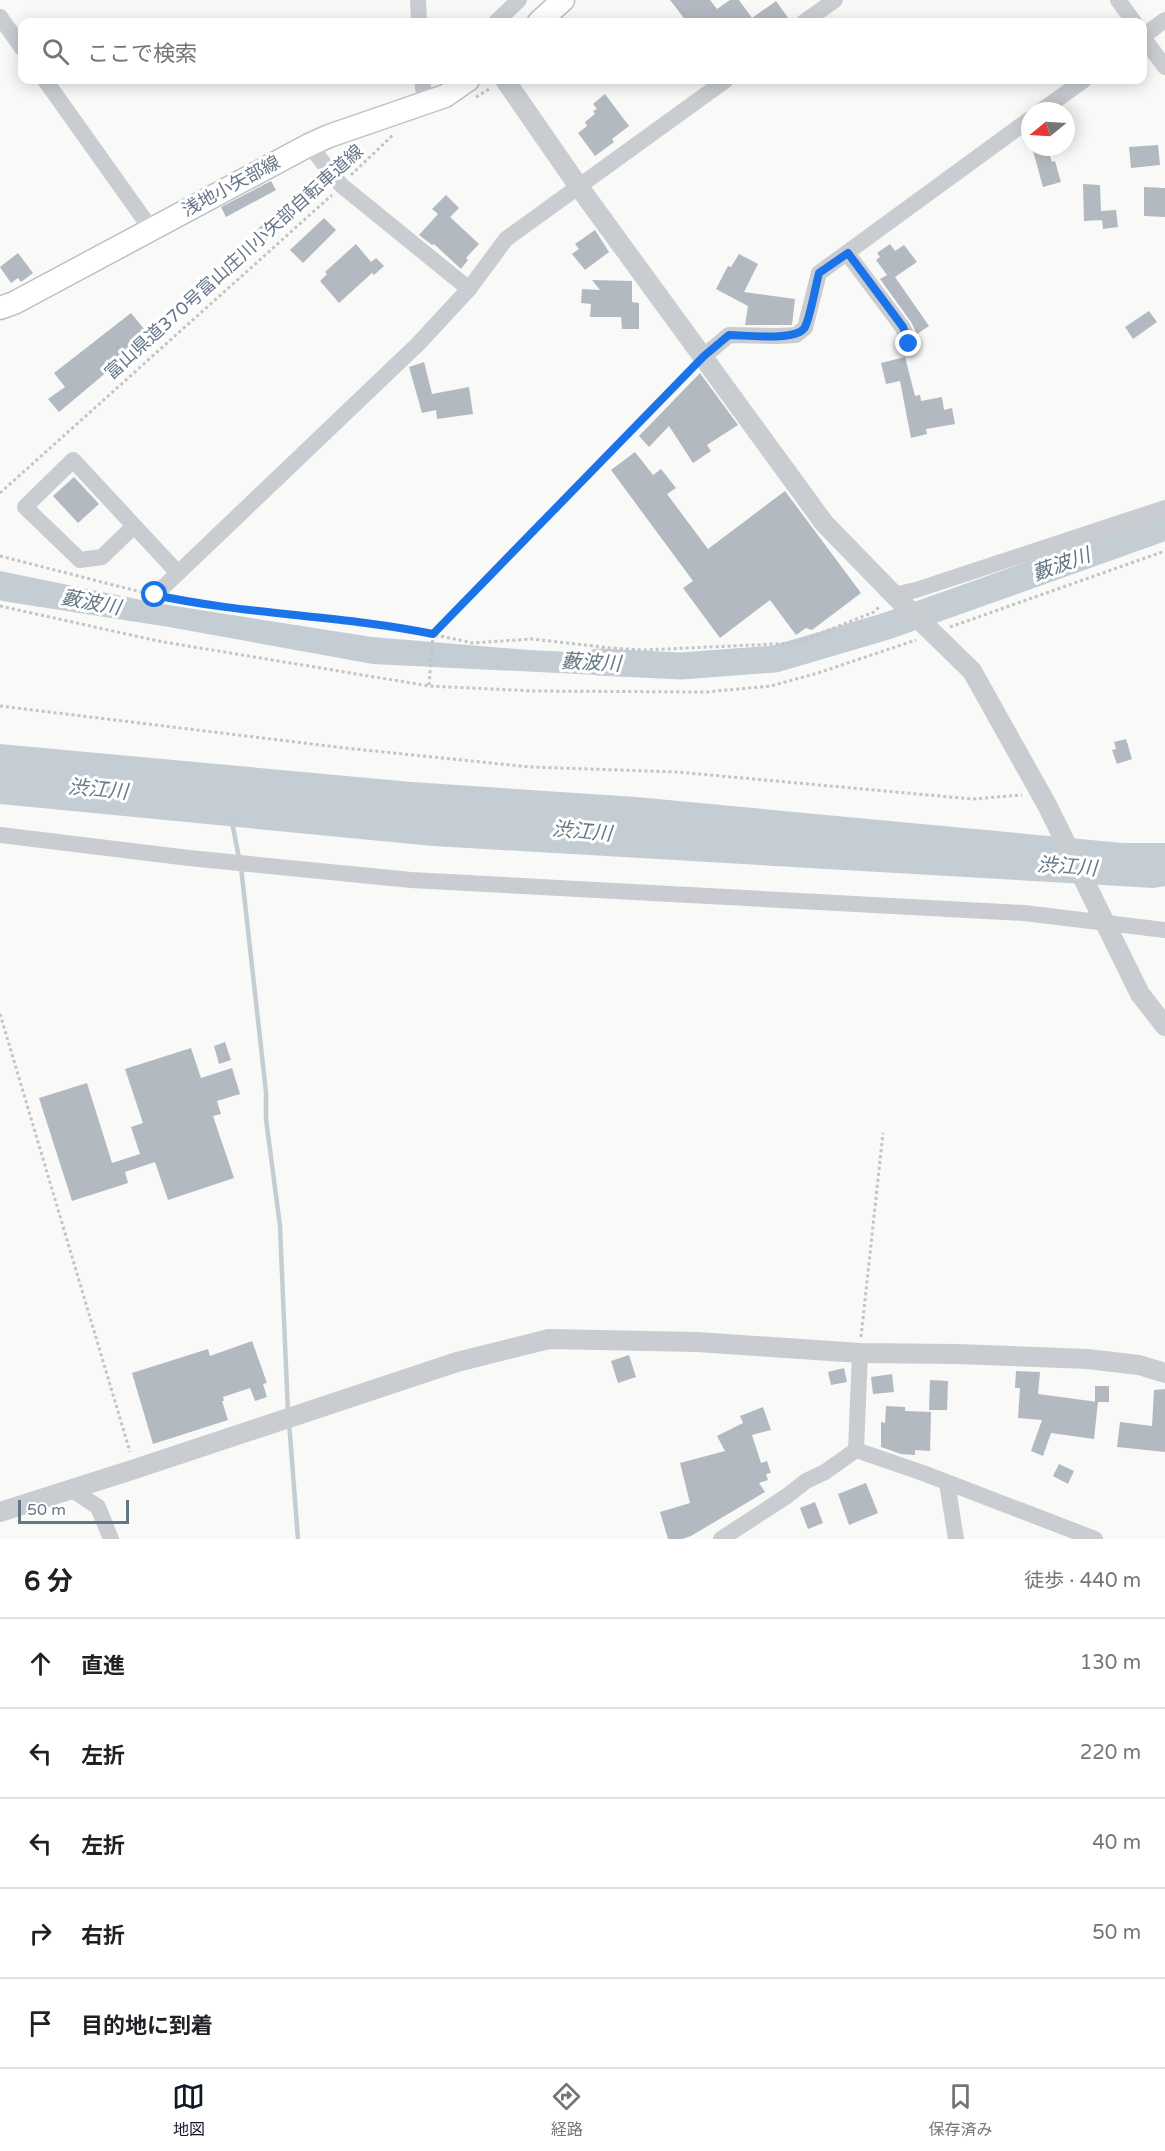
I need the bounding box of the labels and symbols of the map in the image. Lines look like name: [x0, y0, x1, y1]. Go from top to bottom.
north arrow: [1021, 102, 1075, 156]
street label: 富山県道370号富山庄川小矢部自転車道線: [100, 140, 368, 384]
street label: 浅地小矢部線: [178, 151, 284, 221]
route end: [895, 330, 921, 356]
water label: 藪波川: [1029, 543, 1096, 586]
route start: [141, 581, 167, 607]
water label: 藪波川: [59, 585, 125, 621]
water label: 藪波川: [560, 649, 624, 677]
water label: 渋江川: [67, 775, 131, 805]
water label: 渋江川: [551, 817, 615, 847]
water label: 渋江川: [1036, 853, 1100, 881]
scale bar: [18, 1497, 129, 1524]

